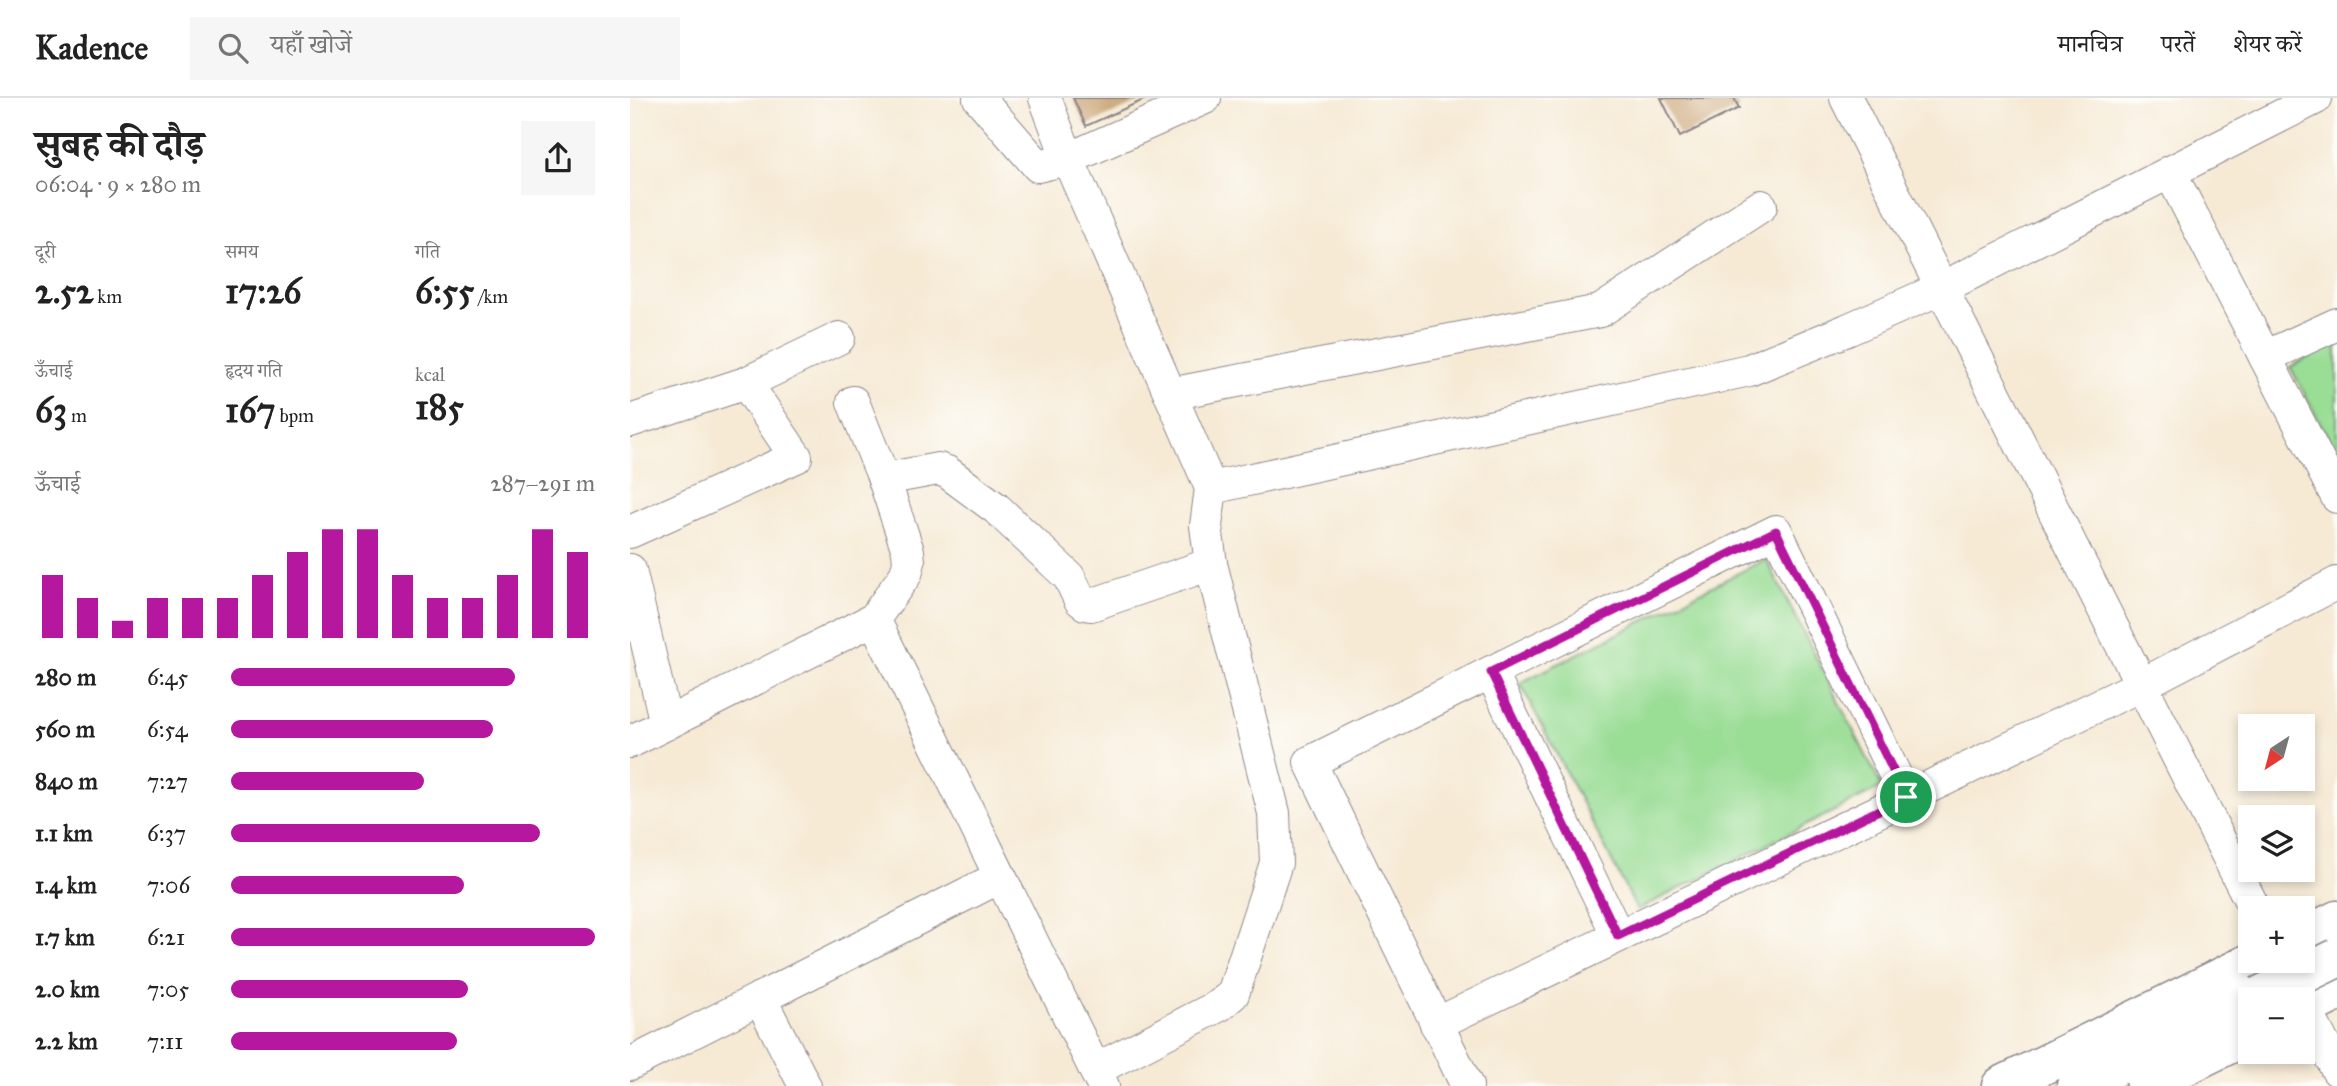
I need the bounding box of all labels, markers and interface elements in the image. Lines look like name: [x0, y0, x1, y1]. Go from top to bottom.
search box: [190, 17, 680, 80]
text: Kadence: [35, 28, 148, 68]
text: यहाँ खोजें: [270, 28, 352, 60]
icon: search: [214, 29, 252, 67]
text: मानचित्र: [2058, 29, 2123, 59]
text: परतें: [2161, 29, 2195, 59]
text: शेयर करें: [2233, 29, 2302, 59]
text: सुबह की दौड़: [35, 121, 204, 167]
button: share: [521, 121, 595, 195]
text: 06:04 · 9 × 280 m: [35, 170, 201, 198]
text: दूरी: [35, 240, 56, 263]
text: समय: [225, 240, 258, 263]
text: गति: [415, 240, 440, 263]
text: 2.52: [35, 270, 93, 313]
text: 17:26: [225, 270, 302, 313]
text: 6:55: [415, 270, 474, 313]
text: km: [93, 285, 122, 308]
text: /km: [474, 285, 508, 308]
text: ऊँचाई: [35, 359, 72, 382]
text: हृदय गति: [225, 359, 282, 382]
text: kcal: [415, 363, 445, 386]
text: 185: [415, 386, 464, 429]
text: 63: [35, 389, 67, 432]
text: 167: [225, 389, 275, 432]
text: m: [67, 404, 87, 427]
text: bpm: [275, 404, 314, 427]
text: ऊँचाई: [35, 469, 80, 497]
text: 287–291 m: [490, 469, 595, 497]
text: 280 m: [35, 663, 96, 691]
text: 6:45: [147, 663, 188, 691]
north arrow: [2238, 714, 2315, 791]
map controls: [2238, 714, 2315, 1064]
text: 560 m: [35, 715, 95, 743]
text: 6:54: [147, 715, 188, 743]
text: 840 m: [35, 767, 98, 795]
text: 7:27: [147, 767, 188, 795]
pin: [1876, 767, 1936, 827]
icon: arrive: [1887, 778, 1925, 816]
button: layers: [2238, 805, 2315, 882]
text: 1.1 km: [35, 819, 93, 847]
text: 6:37: [147, 819, 186, 847]
text: 1.4 km: [35, 871, 97, 899]
text: 7:06: [147, 871, 190, 899]
button: +: [2238, 896, 2315, 973]
text: 1.7 km: [35, 923, 95, 951]
text: 6:21: [147, 923, 185, 951]
text: 2.0 km: [35, 975, 100, 1003]
text: 7:05: [147, 975, 189, 1003]
button: −: [2238, 987, 2315, 1064]
text: 2.2 km: [35, 1027, 98, 1055]
text: 7:11: [147, 1027, 183, 1055]

